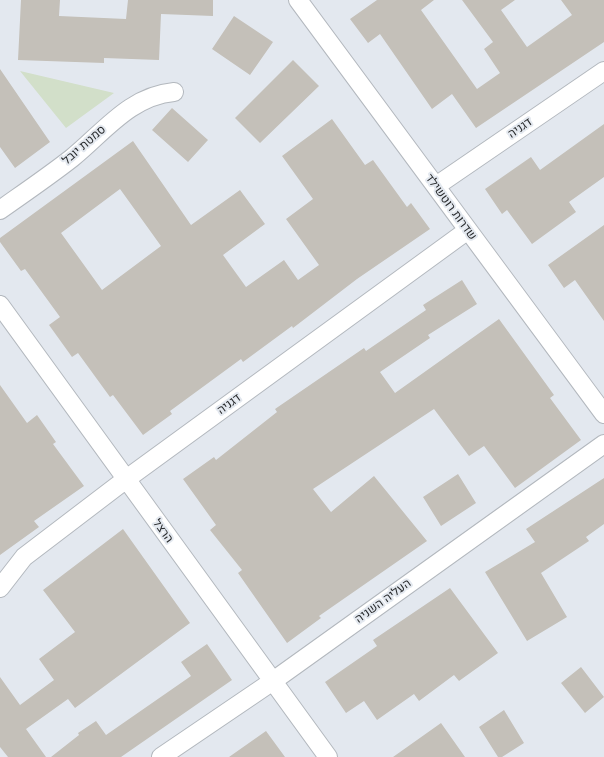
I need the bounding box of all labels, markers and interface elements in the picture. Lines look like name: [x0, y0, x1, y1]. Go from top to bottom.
street label: דגניה: [505, 115, 535, 141]
street label: סמטת יובל: [59, 122, 109, 168]
street label: שדרות רוטשילד: [422, 171, 480, 243]
street label: דגניה: [214, 391, 244, 417]
street label: הרצל: [150, 516, 176, 546]
street label: העליה השניה: [352, 576, 414, 626]

